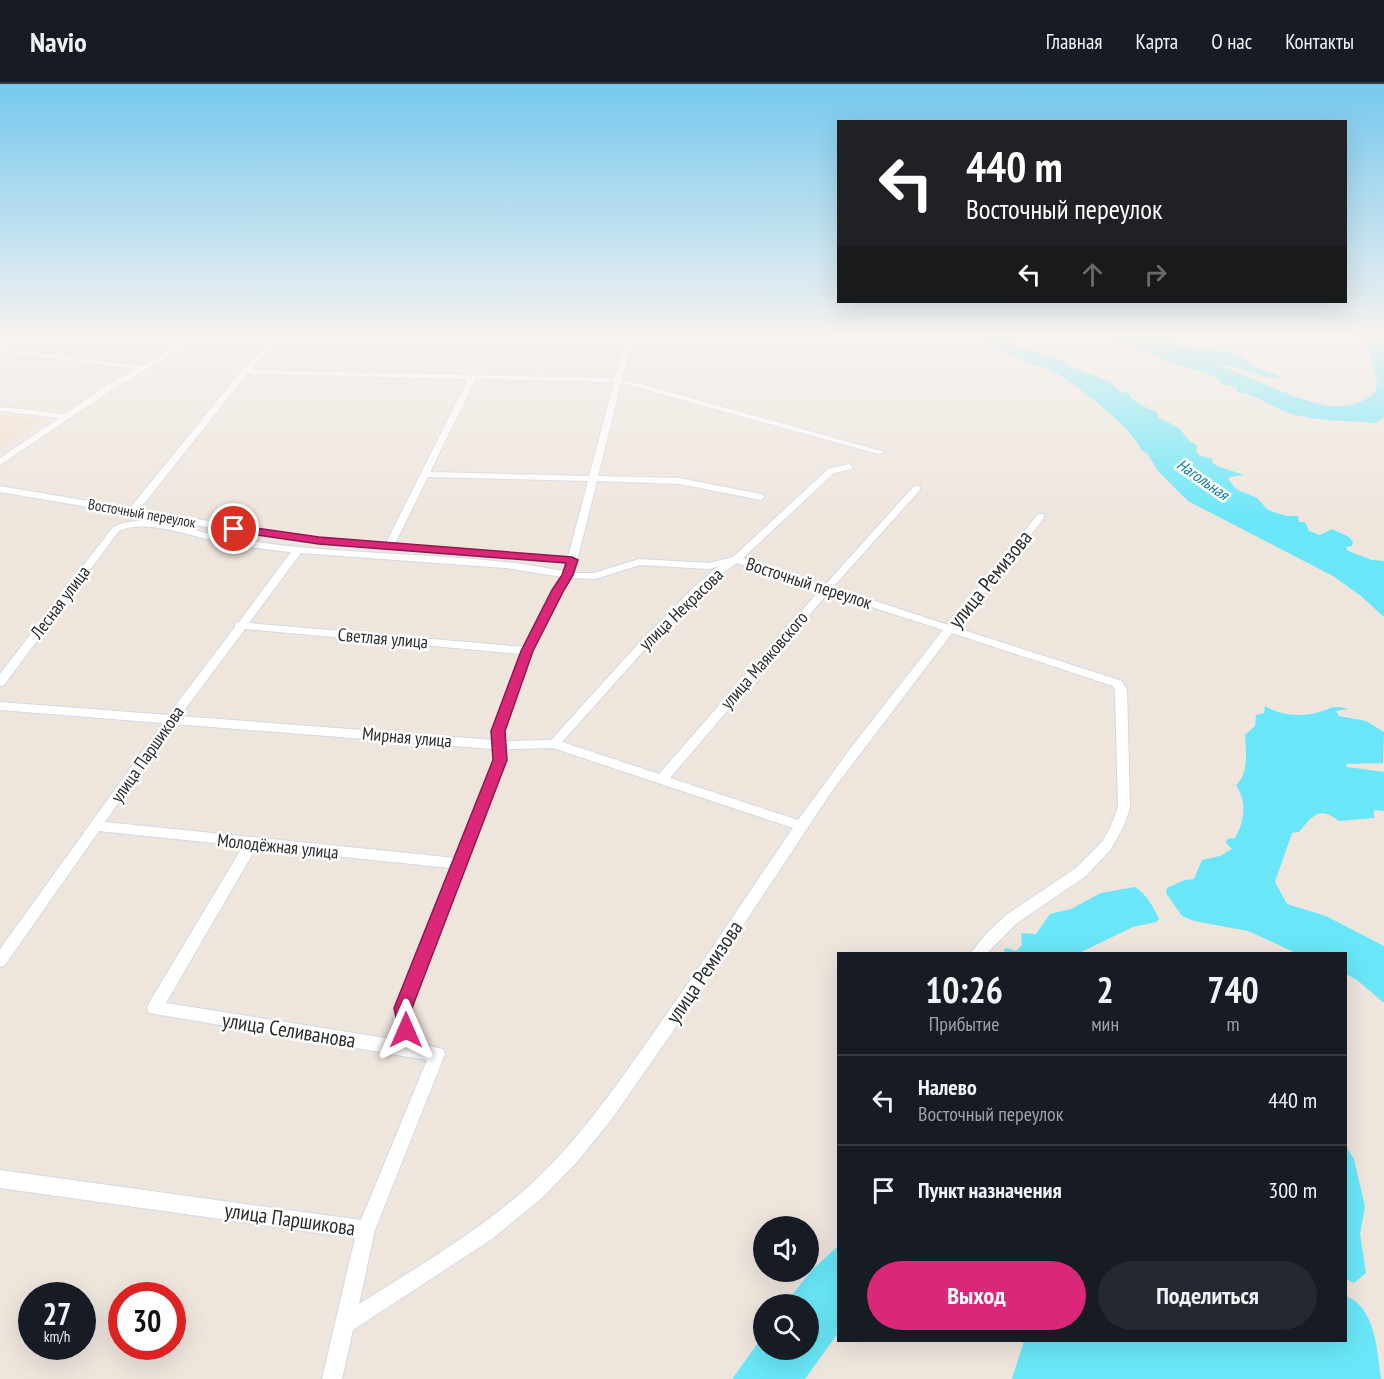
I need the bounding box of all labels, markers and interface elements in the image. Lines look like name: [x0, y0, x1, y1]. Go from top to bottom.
text: Navio: [30, 23, 87, 60]
text: Главная: [1046, 28, 1102, 55]
text: Карта: [1135, 28, 1178, 55]
text: О нас: [1211, 28, 1252, 55]
text: Контакты: [1285, 28, 1354, 55]
text: 440 m: [966, 139, 1063, 194]
icon: left: [867, 144, 945, 222]
text: Восточный переулок: [966, 192, 1162, 226]
icon: left: [1013, 258, 1046, 291]
icon: ahead: [1076, 258, 1109, 291]
icon: right: [1139, 258, 1172, 291]
water label: Нагольная: [1173, 454, 1234, 505]
street label: Восточный переулок: [87, 494, 198, 532]
pin: [208, 503, 259, 554]
icon: arrive: [217, 512, 250, 545]
street label: улица Ремизова: [942, 524, 1038, 634]
street label: Восточный переулок: [743, 552, 875, 614]
street label: Лесная улица: [25, 561, 95, 644]
street label: улица Некрасова: [634, 563, 728, 655]
street label: улица Маяковского: [715, 606, 813, 714]
street label: Светлая улица: [337, 623, 429, 653]
street label: улица Паршикова: [105, 701, 189, 807]
street label: Мирная улица: [361, 722, 453, 752]
street label: Молодёжная улица: [216, 828, 340, 864]
street label: улица Ремизова: [660, 915, 748, 1029]
text: 10:26: [925, 966, 1003, 1013]
text: 2: [1097, 966, 1114, 1013]
text: 740: [1207, 966, 1259, 1013]
position arrow: [374, 998, 438, 1062]
street label: улица Селиванова: [220, 1006, 358, 1054]
text: Прибытие: [929, 1011, 1000, 1037]
text: мин: [1091, 1011, 1119, 1037]
text: m: [1227, 1011, 1240, 1037]
text: Налево: [918, 1073, 977, 1101]
icon: left: [867, 1084, 900, 1117]
text: 440 m: [1268, 1086, 1317, 1114]
text: Восточный переулок: [918, 1101, 1063, 1127]
icon: arrive: [867, 1174, 900, 1207]
text: Пункт назначения: [918, 1176, 1062, 1204]
text: 300 m: [1268, 1176, 1317, 1204]
street label: улица Паршикова: [223, 1196, 357, 1242]
map controls: [753, 1216, 819, 1360]
button: sound: [753, 1216, 819, 1282]
button: Выход: [867, 1261, 1086, 1330]
button: Поделиться: [1098, 1261, 1317, 1330]
speed limit sign: 30: [108, 1282, 186, 1360]
text: 27: [43, 1294, 71, 1333]
button: search: [753, 1294, 819, 1360]
text: km/h: [44, 1327, 70, 1346]

